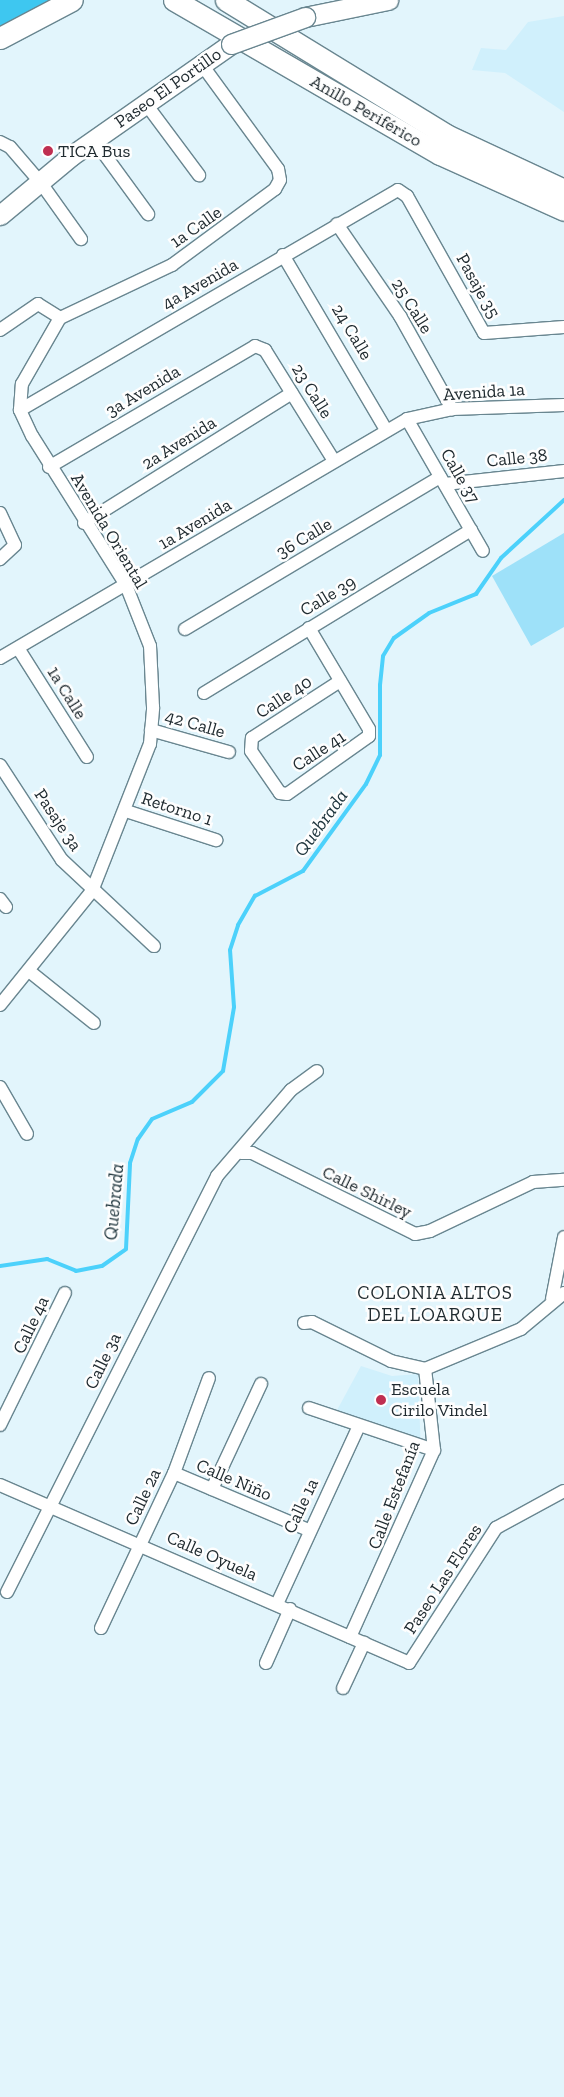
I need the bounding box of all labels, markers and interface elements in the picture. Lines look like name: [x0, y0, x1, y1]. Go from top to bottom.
street label: Paseo El Portillo: [110, 43, 226, 133]
street label: Anillo Periférico: [306, 70, 426, 152]
place label: TICA Bus: [58, 140, 131, 162]
marker: TICA Bus: [42, 145, 54, 157]
street label: 1a Calle: [166, 201, 226, 253]
street label: Pasaje 35: [451, 250, 505, 322]
street label: 4a Avenida: [158, 254, 242, 314]
street label: 25 Calle: [387, 274, 437, 338]
street label: 24 Calle: [327, 300, 377, 364]
street label: 3a Avenida: [102, 360, 184, 422]
street label: 23 Calle: [287, 360, 337, 422]
street label: Avenida 1a: [442, 378, 526, 406]
street label: 2a Avenida: [138, 412, 220, 474]
street label: Calle 38: [486, 444, 548, 472]
street label: Calle 37: [436, 445, 484, 507]
street label: Avenida Oriental: [66, 469, 152, 593]
street label: 1a Avenida: [154, 494, 236, 554]
street label: 36 Calle: [272, 513, 336, 563]
street label: Calle 39: [296, 571, 360, 621]
street label: 1a Calle: [42, 663, 92, 723]
street label: Calle 40: [252, 671, 316, 723]
street label: 42 Calle: [163, 705, 227, 743]
street label: Calle 41: [288, 726, 350, 776]
street label: Pasaje 3a: [29, 785, 87, 855]
water label: Quebrada: [289, 785, 353, 861]
street label: Retorno 1: [139, 787, 215, 831]
street label: Calle Shirley: [319, 1161, 415, 1223]
water label: Quebrada: [99, 1163, 129, 1241]
district label: COLONIA ALTOS DEL LOARQUE: [355, 1282, 515, 1326]
street label: Calle 4a: [8, 1293, 54, 1357]
street label: Calle 3a: [80, 1329, 126, 1393]
place label: Escuela Cirilo Vindel: [391, 1379, 488, 1422]
marker: Escuela Cirilo Vindel: [375, 1394, 387, 1406]
street label: Calle Estefanía: [363, 1438, 425, 1552]
street label: Calle Niño: [193, 1454, 275, 1506]
street label: Calle 2a: [120, 1465, 166, 1529]
street label: Calle 1a: [279, 1475, 323, 1537]
street label: Paseo Las Flores: [399, 1520, 487, 1638]
street label: Calle Oyuela: [163, 1526, 261, 1586]

